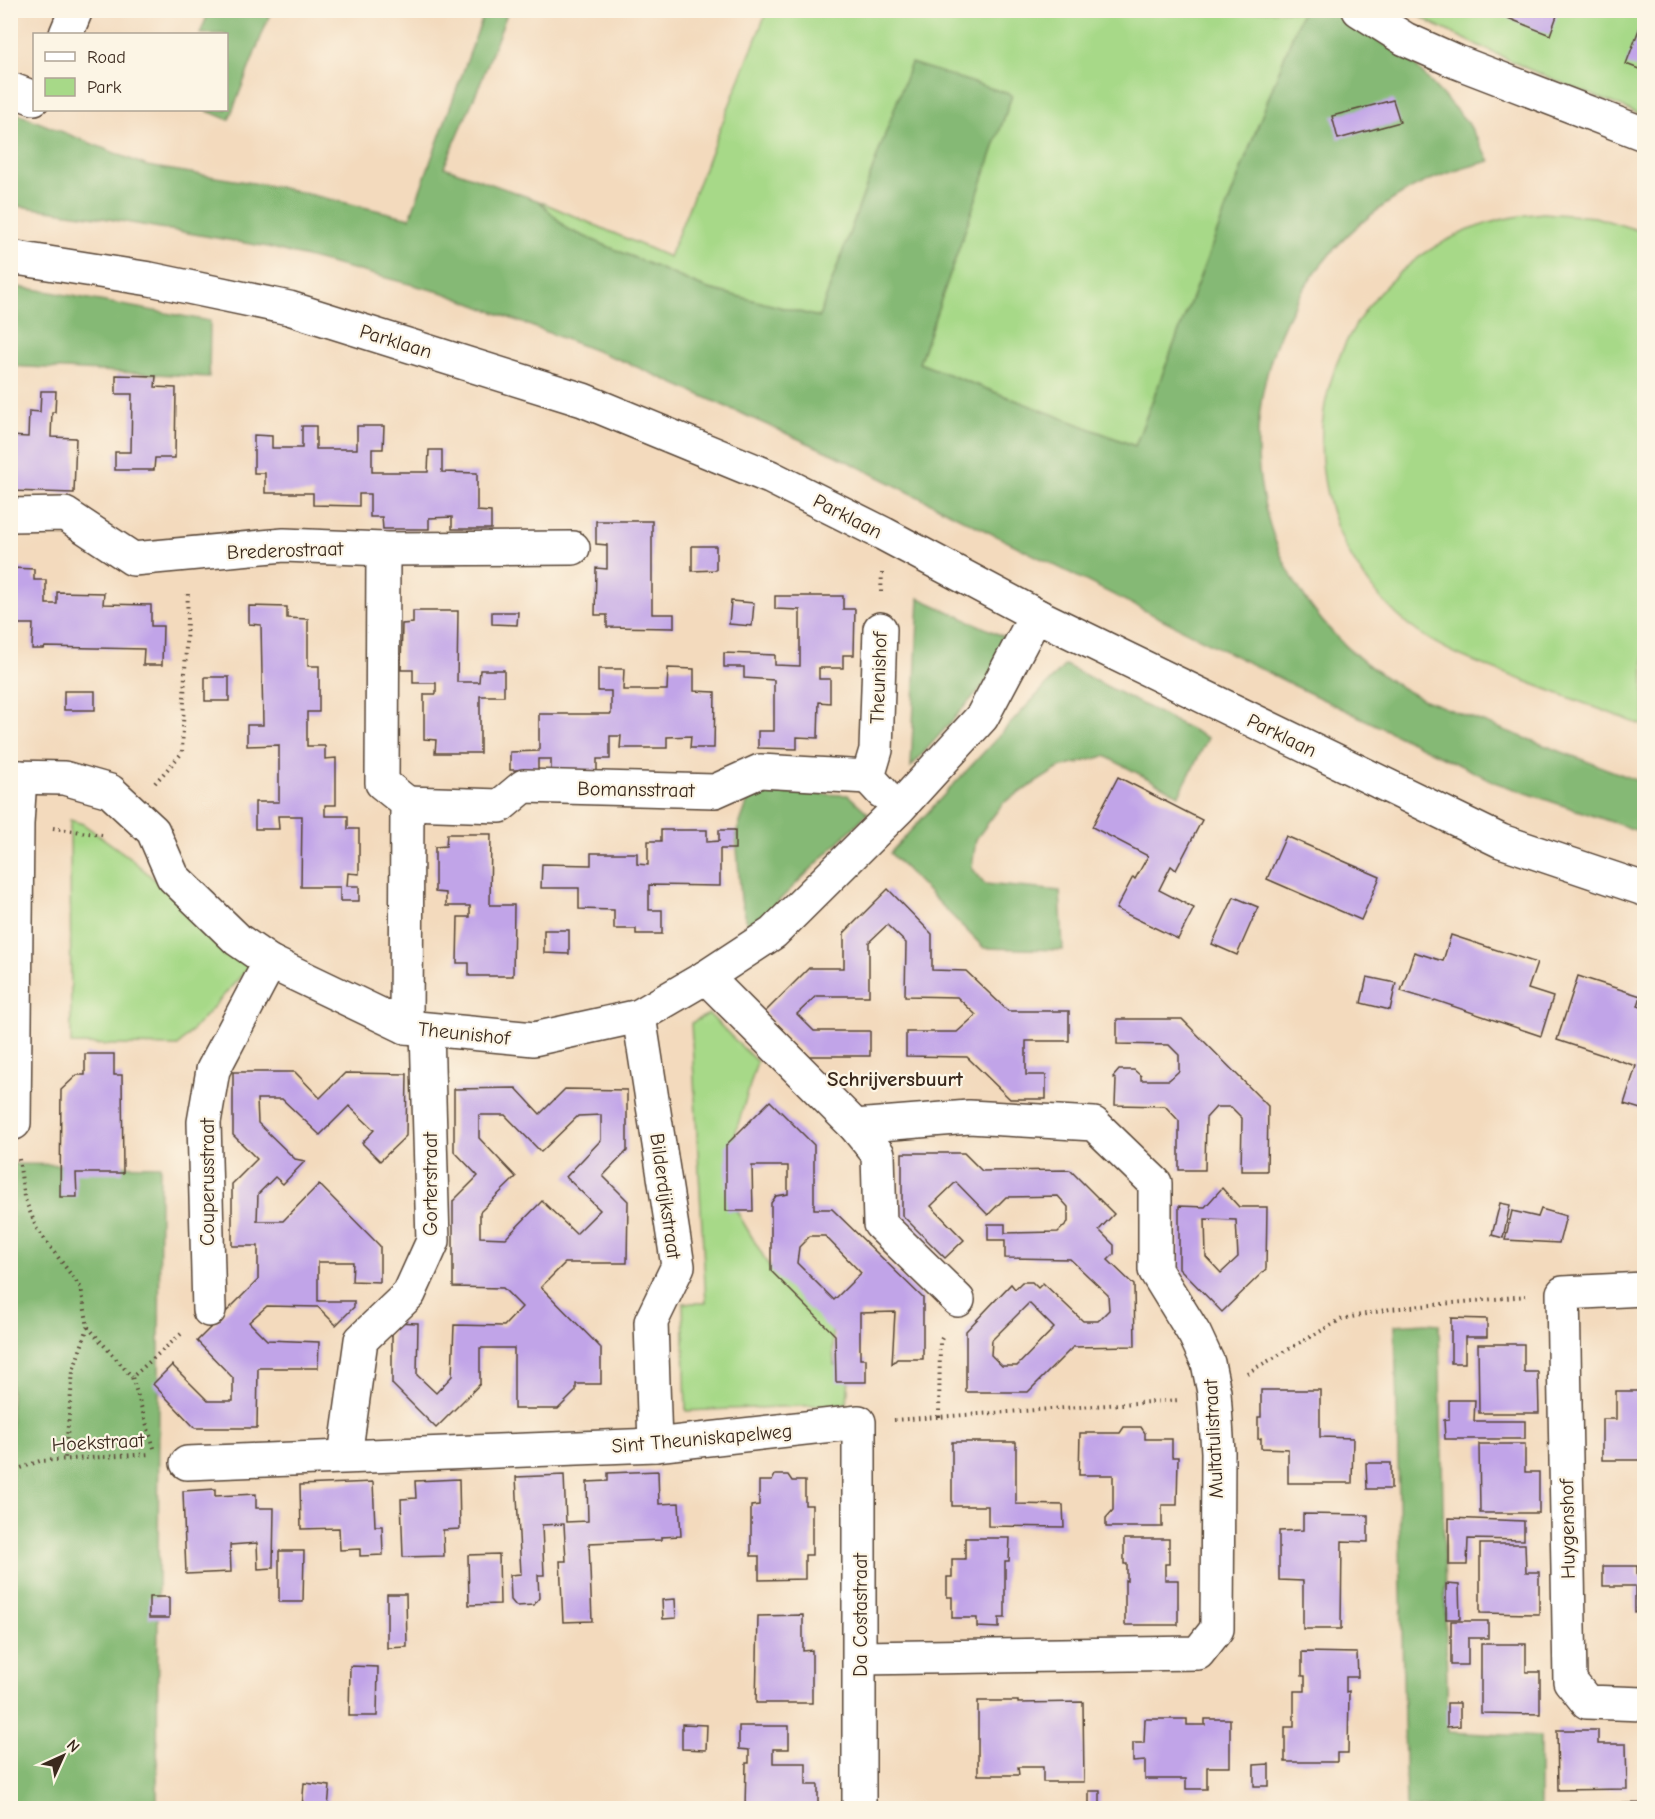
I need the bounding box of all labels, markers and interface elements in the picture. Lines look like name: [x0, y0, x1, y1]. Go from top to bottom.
legend: [33, 33, 228, 111]
text: Road: [87, 47, 126, 68]
text: Park: [87, 77, 122, 98]
street label: Parklaan: [357, 320, 435, 363]
street label: Parklaan: [809, 489, 886, 544]
street label: Brederostraat: [226, 537, 345, 564]
street label: Theunishof: [865, 630, 892, 724]
street label: Parklaan: [1243, 709, 1320, 762]
street label: Bomansstraat: [577, 777, 696, 802]
street label: Theunishof: [417, 1017, 512, 1050]
district label: Schrijversbuurt: [827, 1067, 964, 1091]
street label: Couperusstraat: [196, 1117, 219, 1246]
street label: Gorterstraat: [419, 1131, 442, 1236]
street label: Bilderdijkstraat: [645, 1132, 686, 1262]
street label: Multatulistraat: [1199, 1377, 1228, 1499]
street label: Sint Theuniskapelweg: [611, 1419, 793, 1458]
street label: Hoekstraat: [51, 1429, 146, 1456]
street label: Huygenshof: [1555, 1477, 1580, 1579]
street label: Da Costastraat: [849, 1552, 872, 1677]
north arrow: [33, 1726, 93, 1786]
text: N: [63, 1736, 83, 1756]

